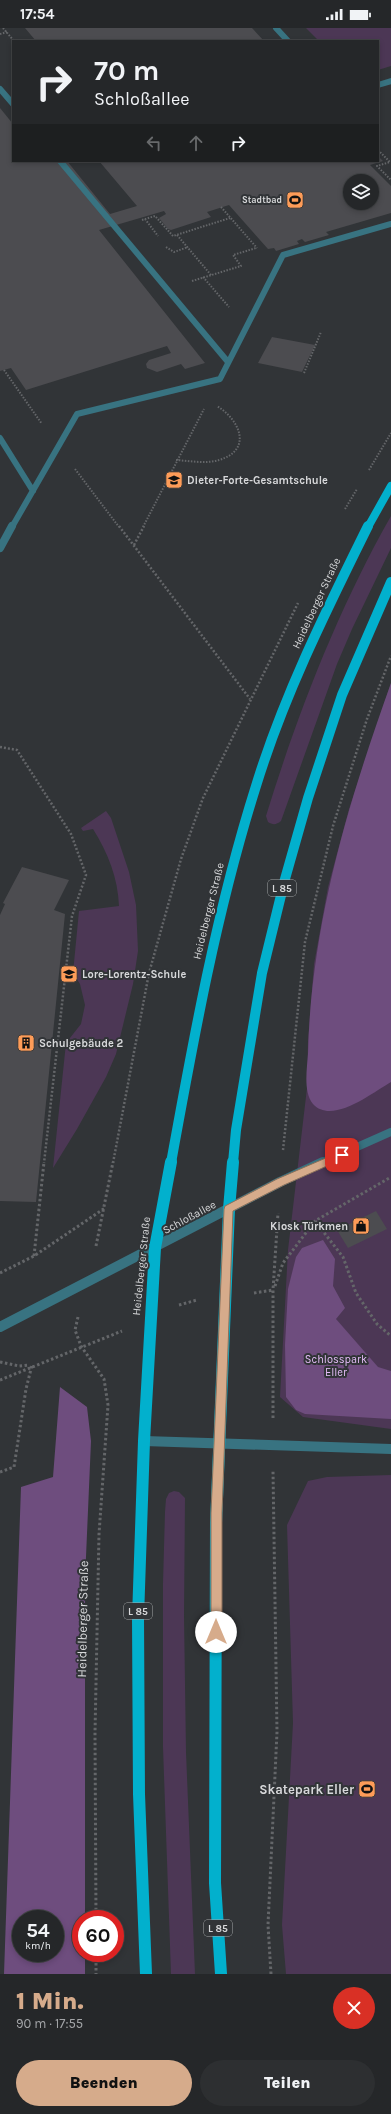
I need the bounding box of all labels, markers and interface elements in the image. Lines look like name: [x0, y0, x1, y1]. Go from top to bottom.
text: 17:54: [20, 5, 55, 23]
text: 70 m: [94, 54, 159, 87]
icon: right: [28, 56, 80, 108]
text: Schloßallee: [94, 88, 189, 110]
icon: left: [143, 132, 165, 154]
icon: ahead: [185, 132, 207, 154]
icon: right: [227, 132, 249, 154]
map controls: [343, 174, 379, 210]
button: layers: [343, 174, 379, 210]
sports icon: Stadtbad: [285, 190, 305, 210]
place label: Stadtbad: [242, 195, 282, 205]
school or university icon: Dieter-Forte-Gesamtschule: [164, 470, 184, 490]
place label: Dieter-Forte-Gesamtschule: [187, 474, 328, 487]
street label: Heidelberger Straße: [290, 555, 343, 651]
street label: Heidelberger Straße: [190, 861, 227, 961]
road number: L 85: [268, 880, 296, 896]
school or university icon: Lore-Lorentz-Schule: [59, 964, 79, 984]
place label: Lore-Lorentz-Schule: [82, 968, 186, 981]
building icon: Schulgebäude 2: [16, 1033, 36, 1053]
place label: Schulgebäude 2: [39, 1037, 124, 1050]
pin: [325, 1138, 359, 1172]
icon: arrive: [331, 1144, 353, 1166]
street label: Schloßallee: [160, 1198, 218, 1237]
street label: Heidelberger Straße: [130, 1216, 153, 1316]
shop icon: Kiosk Türkmen: [351, 1216, 371, 1236]
place label: Kiosk Türkmen: [270, 1220, 348, 1233]
park label: Schlosspark Eller: [305, 1353, 367, 1379]
street label: Heidelberger Straße: [74, 1560, 91, 1678]
road number: L 85: [124, 1603, 152, 1619]
position arrow: [195, 1611, 237, 1653]
sports icon: Skatepark Eller: [357, 1779, 377, 1799]
place label: Skatepark Eller: [259, 1782, 355, 1797]
speed limit sign: 60: [72, 1910, 124, 1962]
text: 54: [26, 1919, 50, 1942]
road number: L 85: [204, 1920, 232, 1936]
text: km/h: [25, 1940, 51, 1952]
text: 1 Min.: [16, 1987, 84, 2015]
button: close: [333, 1987, 375, 2029]
text: 90 m · 17:55: [16, 2016, 83, 2031]
button: Beenden: [16, 2060, 192, 2106]
button: Teilen: [200, 2060, 375, 2106]

